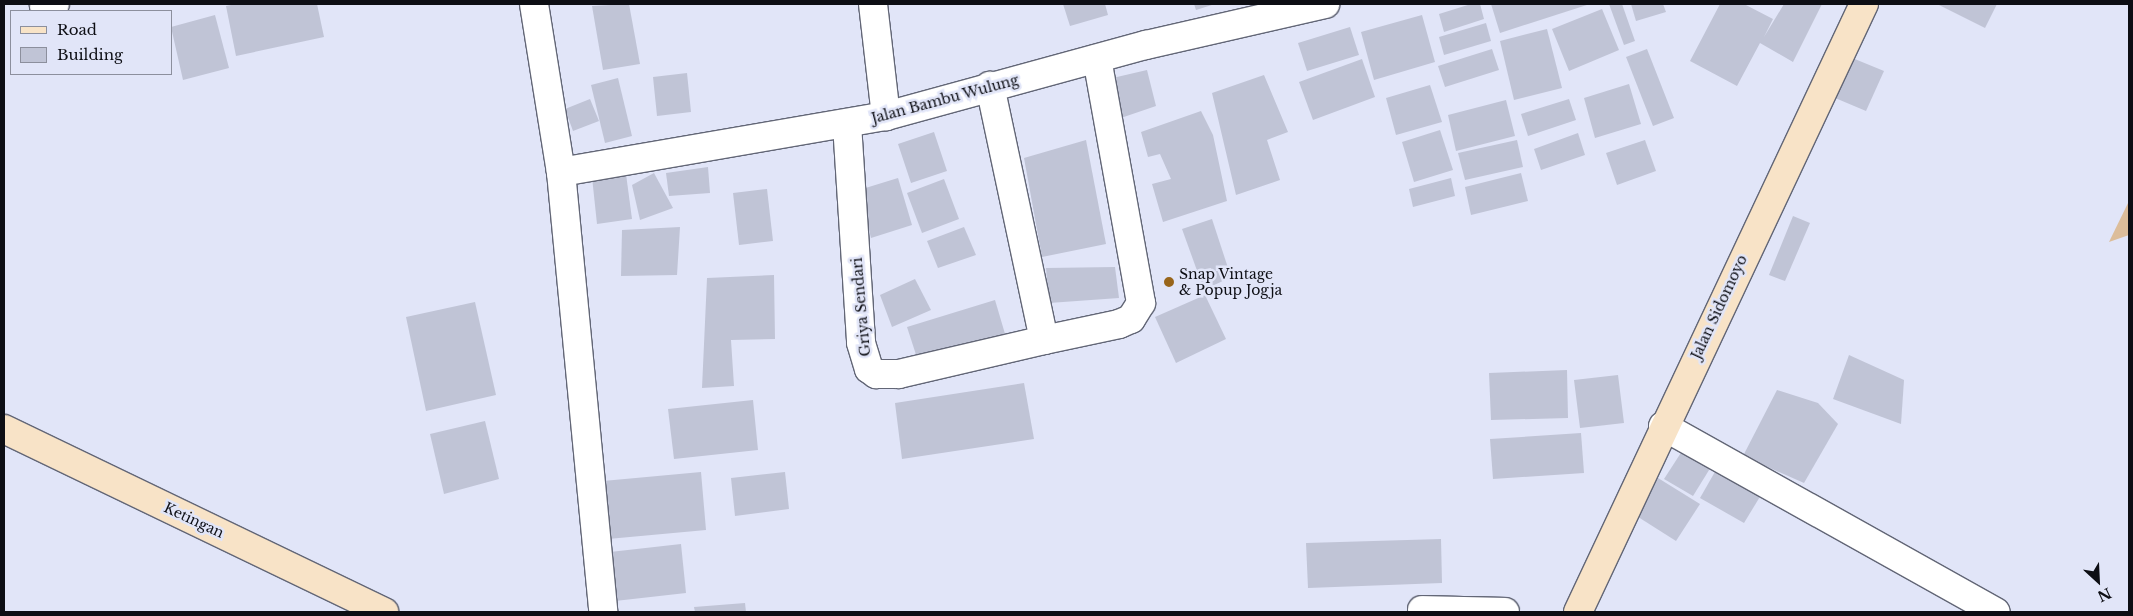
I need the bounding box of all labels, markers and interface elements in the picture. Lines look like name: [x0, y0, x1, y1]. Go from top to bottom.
legend: [10, 10, 172, 75]
text: Road: [57, 20, 97, 39]
text: Building: [57, 45, 123, 64]
street label: Jalan Bambu Wulung: [869, 71, 1021, 127]
street label: Jalan Sidomoyo: [1688, 252, 1750, 362]
street label: Griya Sendari: [848, 257, 874, 357]
place label: Snap Vintage & Popup Jogja: [1179, 266, 1282, 298]
marker: Snap Vintage & Popup Jogja: [1163, 276, 1175, 288]
street label: Ketingan: [161, 499, 227, 541]
north arrow: [2073, 556, 2123, 606]
text: N: [2095, 584, 2114, 606]

